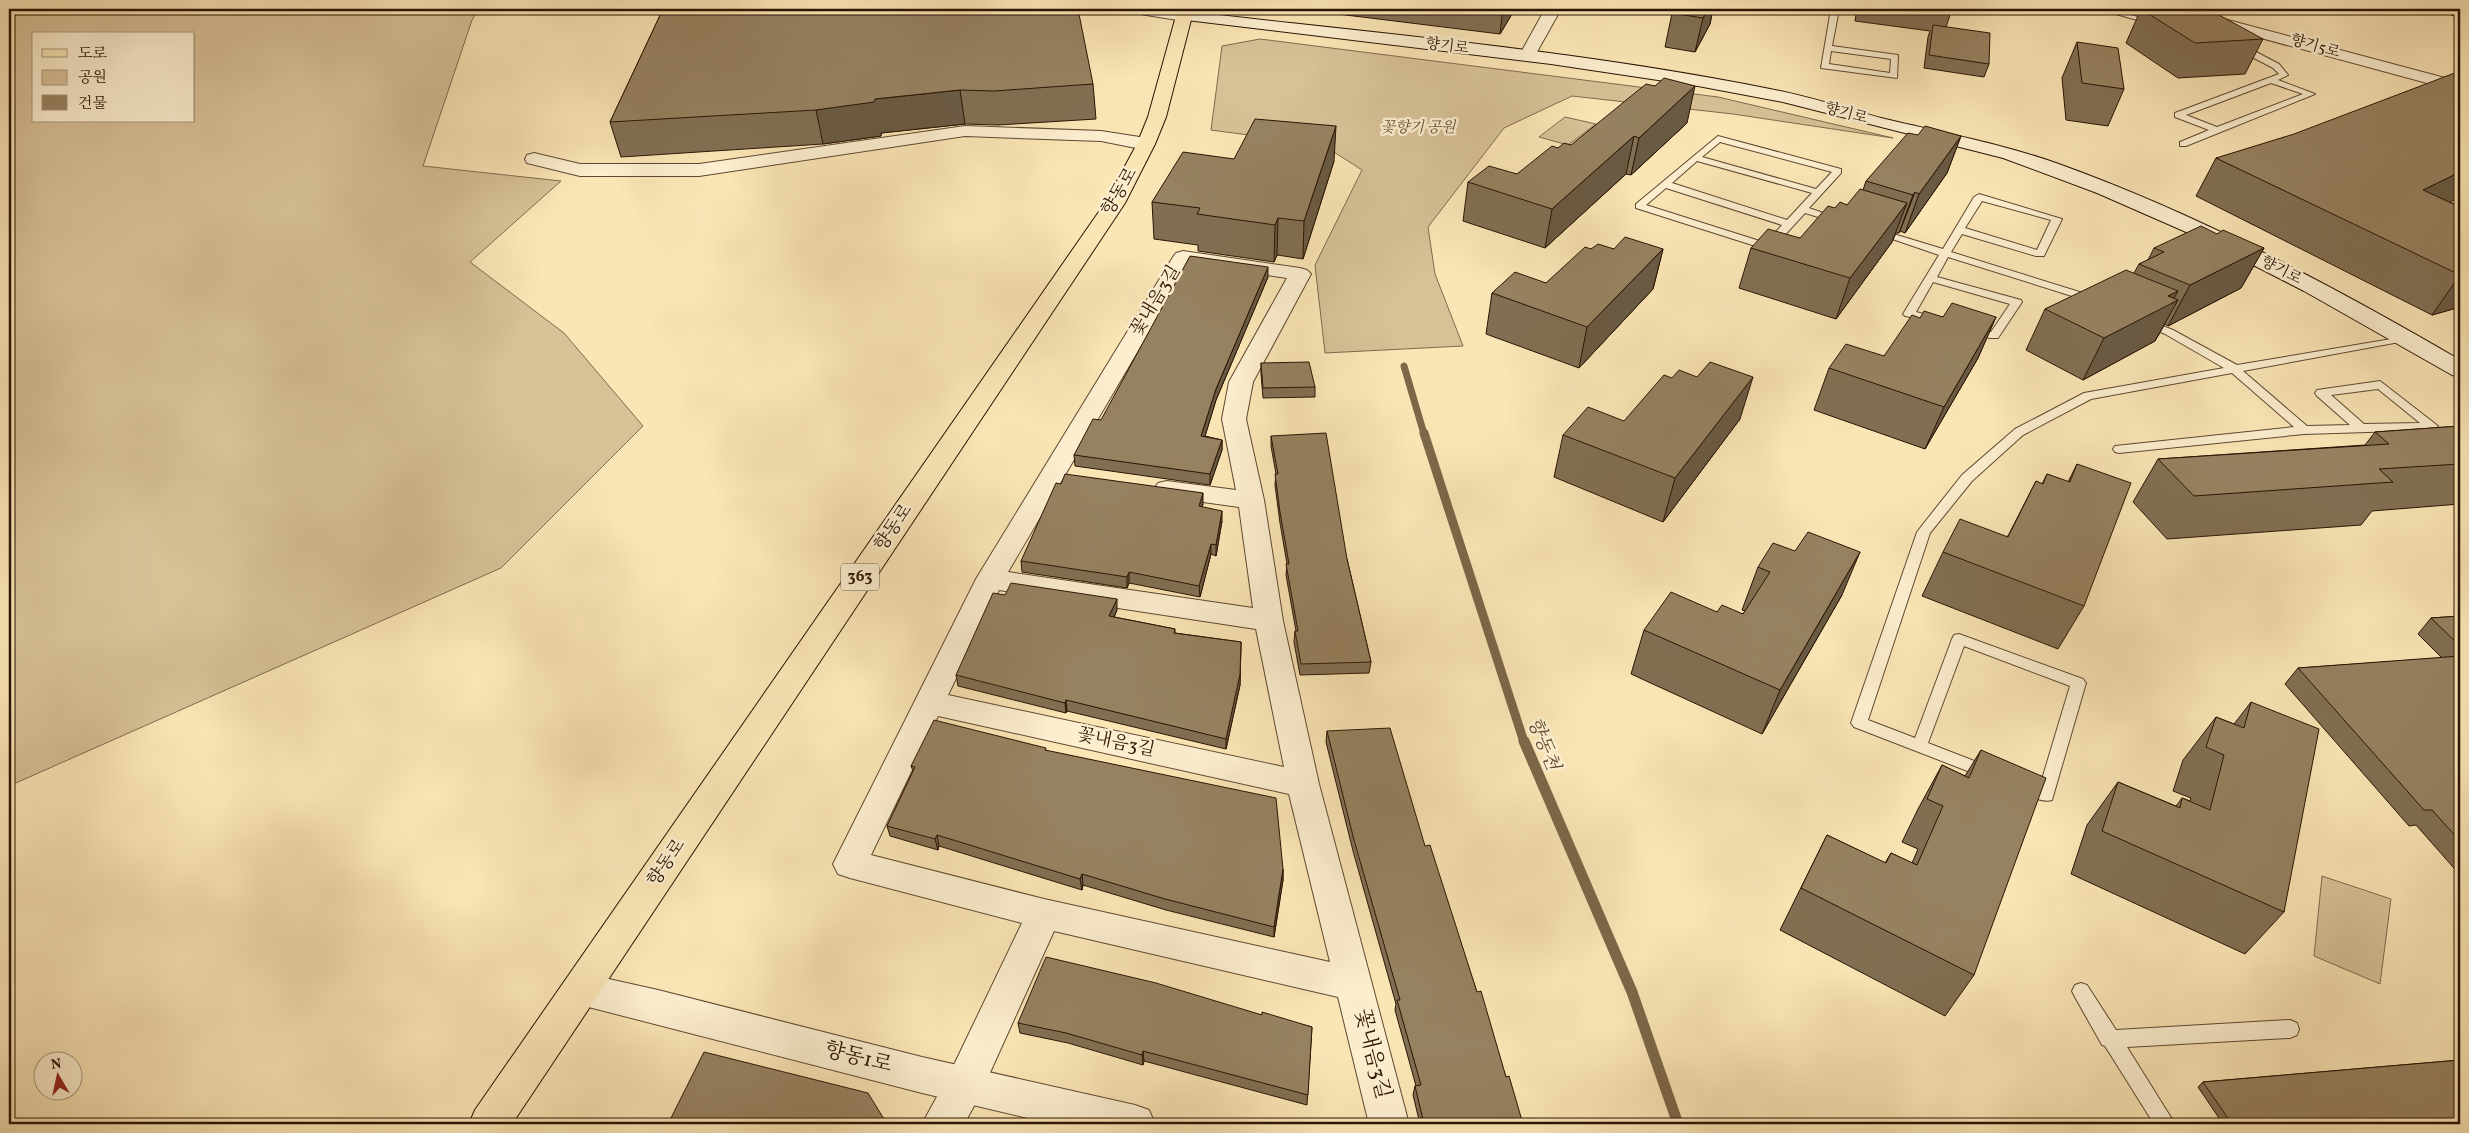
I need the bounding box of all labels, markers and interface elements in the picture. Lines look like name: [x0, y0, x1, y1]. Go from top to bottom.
street label: 향기5로: [2288, 30, 2343, 64]
legend: [32, 32, 195, 122]
street label: 향기로: [1424, 34, 1470, 60]
text: 도로: [78, 44, 107, 65]
text: 공원: [78, 68, 107, 89]
text: 건물: [78, 94, 107, 115]
street label: 향기로: [1822, 98, 1870, 130]
park label: 꽃향기 공원: [1380, 118, 1457, 139]
street label: 향동로: [1096, 163, 1144, 221]
street label: 향기로: [2257, 252, 2306, 290]
street label: 꽃내음3길: [1125, 261, 1187, 341]
street label: 향동로: [869, 499, 919, 557]
road number: 363: [841, 564, 879, 590]
water label: 향동천: [1521, 714, 1566, 776]
street label: 꽃내음3길: [1075, 723, 1157, 763]
street label: 향동로: [642, 834, 692, 892]
street label: 꽃내음3길: [1347, 1006, 1397, 1102]
street label: 향동1로: [821, 1036, 895, 1080]
north arrow: [32, 1050, 82, 1100]
text: N: [50, 1054, 63, 1075]

